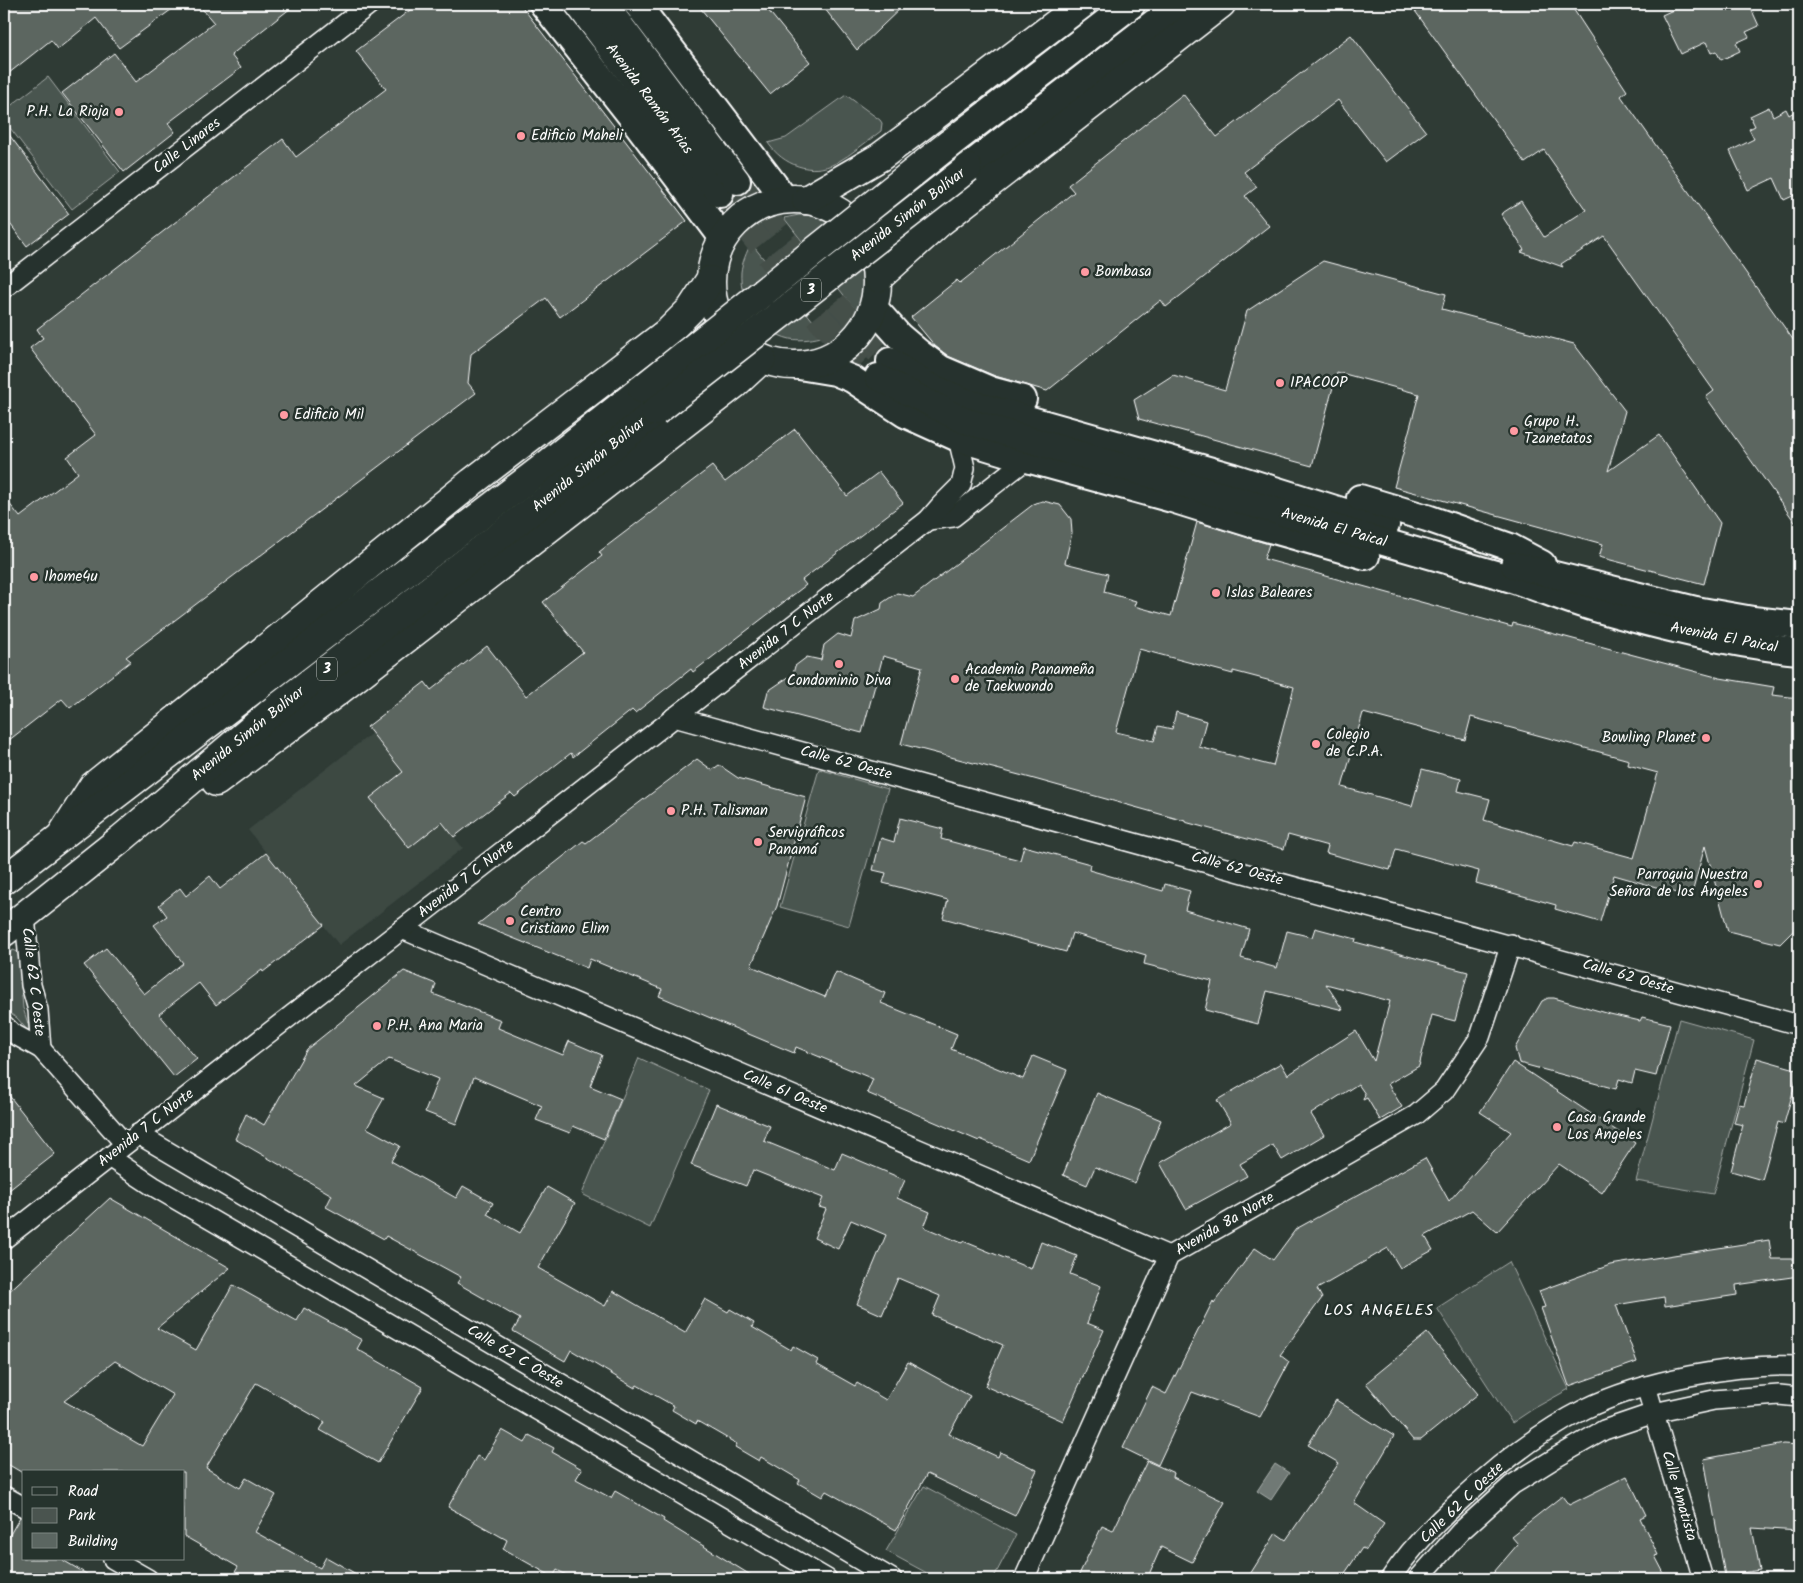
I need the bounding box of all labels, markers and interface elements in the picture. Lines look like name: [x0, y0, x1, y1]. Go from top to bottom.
street label: Avenida Ramón Arias: [599, 38, 699, 160]
place label: P.H. La Rioja: [26, 100, 109, 124]
marker: P.H. La Rioja: [113, 106, 125, 118]
street label: Calle Linares: [148, 111, 227, 180]
place label: Edificio Maheli: [531, 124, 624, 148]
marker: Edificio Maheli: [515, 130, 527, 142]
street label: Avenida Simón Bolívar: [845, 162, 972, 268]
place label: Bombasa: [1095, 260, 1152, 284]
marker: Bombasa: [1079, 266, 1091, 278]
road number: 3: [801, 278, 821, 302]
place label: IPACOOP: [1290, 371, 1348, 395]
marker: IPACOOP: [1274, 377, 1286, 389]
place label: Edificio Mil: [294, 403, 364, 427]
marker: Edificio Mil: [278, 409, 290, 421]
place label: Grupo H. Tzanetatos: [1524, 410, 1593, 451]
street label: Avenida Simón Bolívar: [527, 411, 652, 519]
marker: Grupo H. Tzanetatos: [1508, 425, 1520, 437]
street label: Avenida El Paical: [1278, 501, 1390, 555]
place label: 1home4u: [44, 565, 98, 589]
marker: 1home4u: [28, 571, 40, 583]
place label: Islas Baleares: [1226, 581, 1313, 605]
street label: Avenida 7 C Norte: [733, 585, 840, 676]
marker: Islas Baleares: [1210, 587, 1222, 599]
street label: Avenida El Paical: [1668, 616, 1780, 660]
road number: 3: [317, 658, 337, 681]
marker: Condominio Diva: [833, 658, 845, 670]
place label: Academia Panameña de Taekwondo: [965, 658, 1095, 699]
place label: Condominio Diva: [787, 669, 891, 693]
marker: Academia Panameña de Taekwondo: [949, 673, 961, 685]
street label: Avenida Simón Bolívar: [186, 680, 311, 788]
place label: Colegio de C.P.A.: [1326, 723, 1383, 764]
place label: Bowling Planet: [1602, 726, 1696, 750]
marker: Bowling Planet: [1700, 732, 1712, 744]
marker: Colegio de C.P.A.: [1310, 738, 1322, 750]
street label: Calle 62 Oeste: [797, 739, 895, 787]
place label: P.H. Talisman: [681, 799, 768, 823]
marker: P.H. Talisman: [665, 805, 677, 817]
place label: Servigráficos Panamá: [768, 821, 845, 862]
street label: Avenida 7 C Norte: [413, 833, 520, 924]
marker: Servigráficos Panamá: [752, 836, 764, 848]
street label: Calle 62 Oeste: [1188, 845, 1286, 893]
place label: Parroquia Nuestra Señora de los Ángeles: [1610, 863, 1749, 904]
marker: Parroquia Nuestra Señora de los Ángeles: [1752, 878, 1764, 890]
place label: Centro Cristiano Elim: [520, 900, 609, 941]
marker: Centro Cristiano Elim: [504, 915, 516, 927]
street label: Calle 62 C Oeste: [14, 926, 52, 1038]
street label: Calle 62 Oeste: [1579, 952, 1677, 1002]
place label: P.H. Ana Maria: [387, 1014, 483, 1038]
marker: P.H. Ana Maria: [371, 1020, 383, 1032]
street label: Calle 61 Oeste: [739, 1063, 831, 1121]
street label: Avenida 7 C Norte: [93, 1082, 200, 1173]
place label: Casa Grande Los Angeles: [1567, 1106, 1646, 1147]
marker: Casa Grande Los Angeles: [1551, 1121, 1563, 1133]
street label: Avenida 8a Norte: [1171, 1186, 1279, 1262]
district label: LOS ANGELES: [1324, 1298, 1434, 1323]
street label: Calle 62 C Oeste: [462, 1319, 568, 1396]
street label: Calle Amatista: [1655, 1448, 1703, 1544]
street label: Calle 62 C Oeste: [1414, 1456, 1510, 1550]
legend: [22, 1470, 185, 1560]
text: Road: [68, 1480, 99, 1504]
text: Park: [68, 1504, 96, 1528]
text: Building: [68, 1530, 118, 1554]

